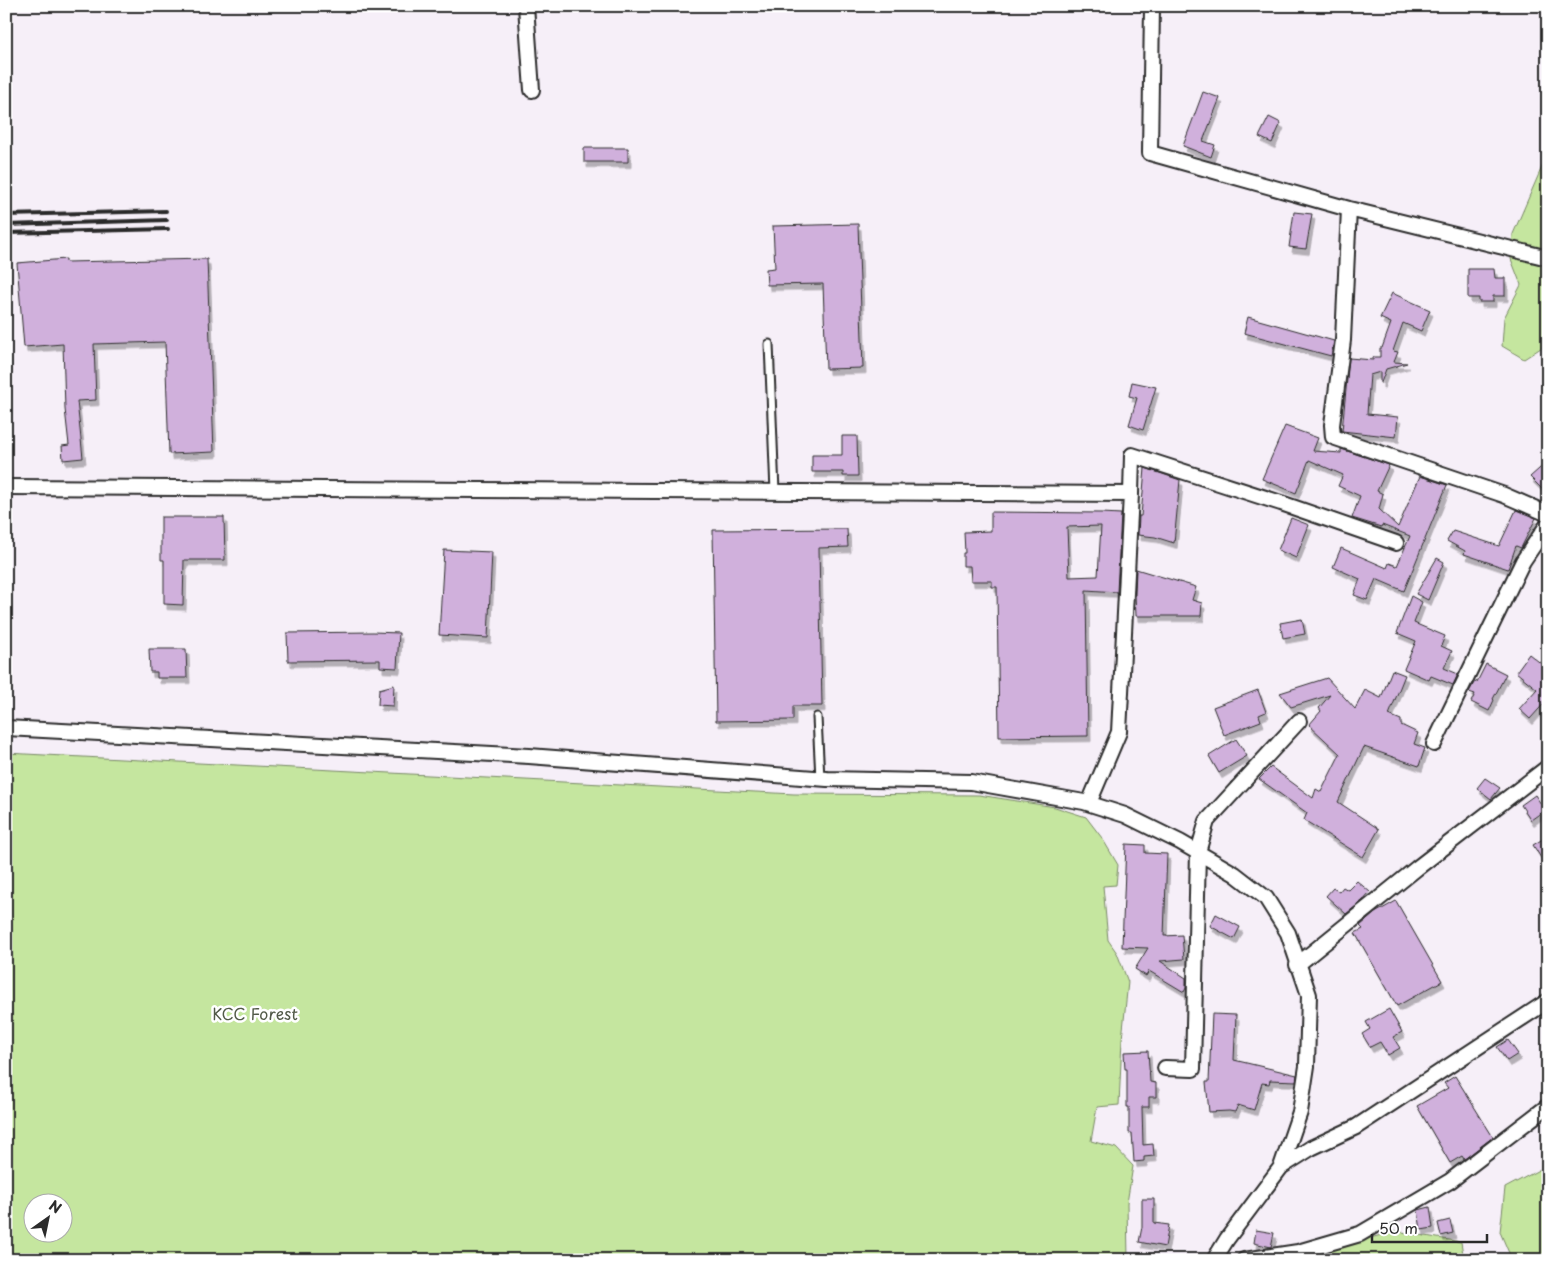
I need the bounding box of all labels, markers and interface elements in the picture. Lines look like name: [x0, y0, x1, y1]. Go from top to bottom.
park label: KCC Forest: [212, 1001, 298, 1025]
north arrow: [22, 1194, 72, 1244]
text: N: [45, 1195, 66, 1219]
scale bar: [1372, 1211, 1486, 1243]
text: 50 m: [1379, 1216, 1418, 1239]

